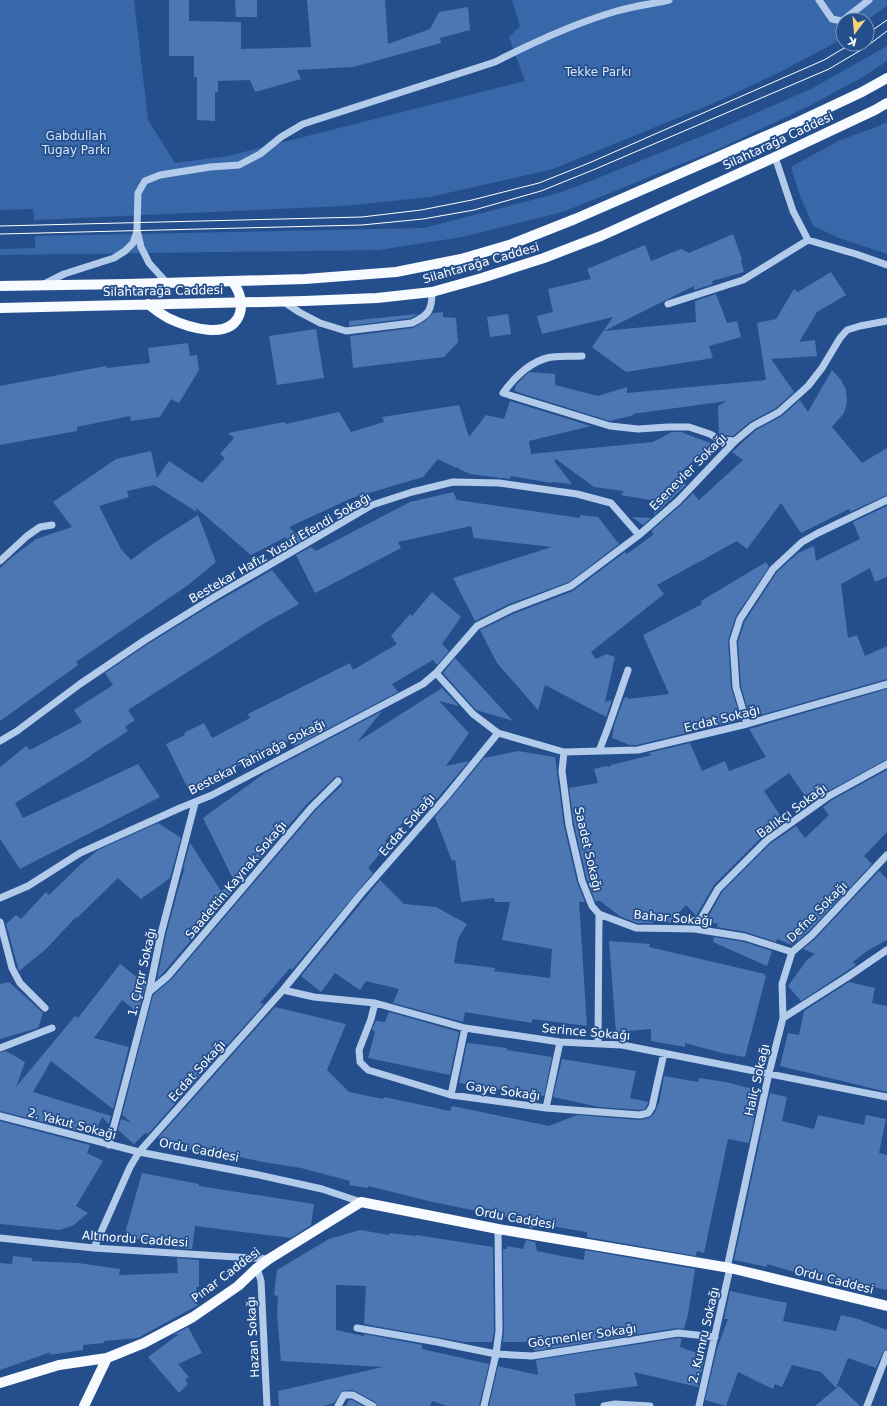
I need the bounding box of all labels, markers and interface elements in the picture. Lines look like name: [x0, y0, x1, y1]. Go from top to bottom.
north arrow: [835, 12, 875, 52]
text: K: [846, 34, 858, 49]
park label: Tekke Parkı: [564, 65, 631, 79]
street label: Silahtarağa Caddesi: [721, 109, 835, 173]
park label: Gabdullah Tugay Parkı: [41, 129, 110, 157]
street label: Silahtarağa Caddesi: [421, 240, 541, 286]
street label: Silahtarağa Caddesi: [103, 283, 223, 299]
street label: Esenevler Sokağı: [647, 431, 729, 513]
street label: Bestekar Hafız Yusuf Efendi Sokağı: [186, 490, 374, 606]
street label: Ecdat Sokağı: [683, 703, 761, 735]
street label: Bestekar Tahirağa Sokağı: [186, 716, 328, 798]
street label: Balıkçı Sokağı: [754, 781, 830, 841]
street label: Ecdat Sokağı: [376, 791, 438, 859]
street label: Saadet Sokağı: [572, 806, 604, 892]
street label: Saadettin Kaynak Sokağı: [183, 818, 289, 942]
street label: Defne Sokağı: [784, 879, 850, 945]
street label: Bahar Sokağı: [633, 908, 713, 928]
street label: 1. Çırçır Sokağı: [125, 926, 159, 1018]
street label: Serince Sokağı: [541, 1021, 631, 1043]
street label: Ecdat Sokağı: [166, 1037, 228, 1105]
street label: Haliç Sokağı: [742, 1043, 772, 1117]
street label: Gaye Sokağı: [465, 1079, 541, 1103]
street label: 2. Yakut Sokağı: [26, 1105, 118, 1143]
street label: Ordu Caddesi: [158, 1135, 240, 1165]
street label: Ordu Caddesi: [474, 1204, 556, 1232]
street label: Altınordu Caddesi: [82, 1228, 188, 1250]
street label: Pınar Caddesi: [189, 1245, 263, 1305]
street label: Ordu Caddesi: [793, 1263, 875, 1297]
street label: 2. Kumru Sokağı: [686, 1286, 722, 1384]
street label: Hazan Sokağı: [244, 1296, 262, 1378]
street label: Göçmenler Sokağı: [527, 1321, 637, 1351]

